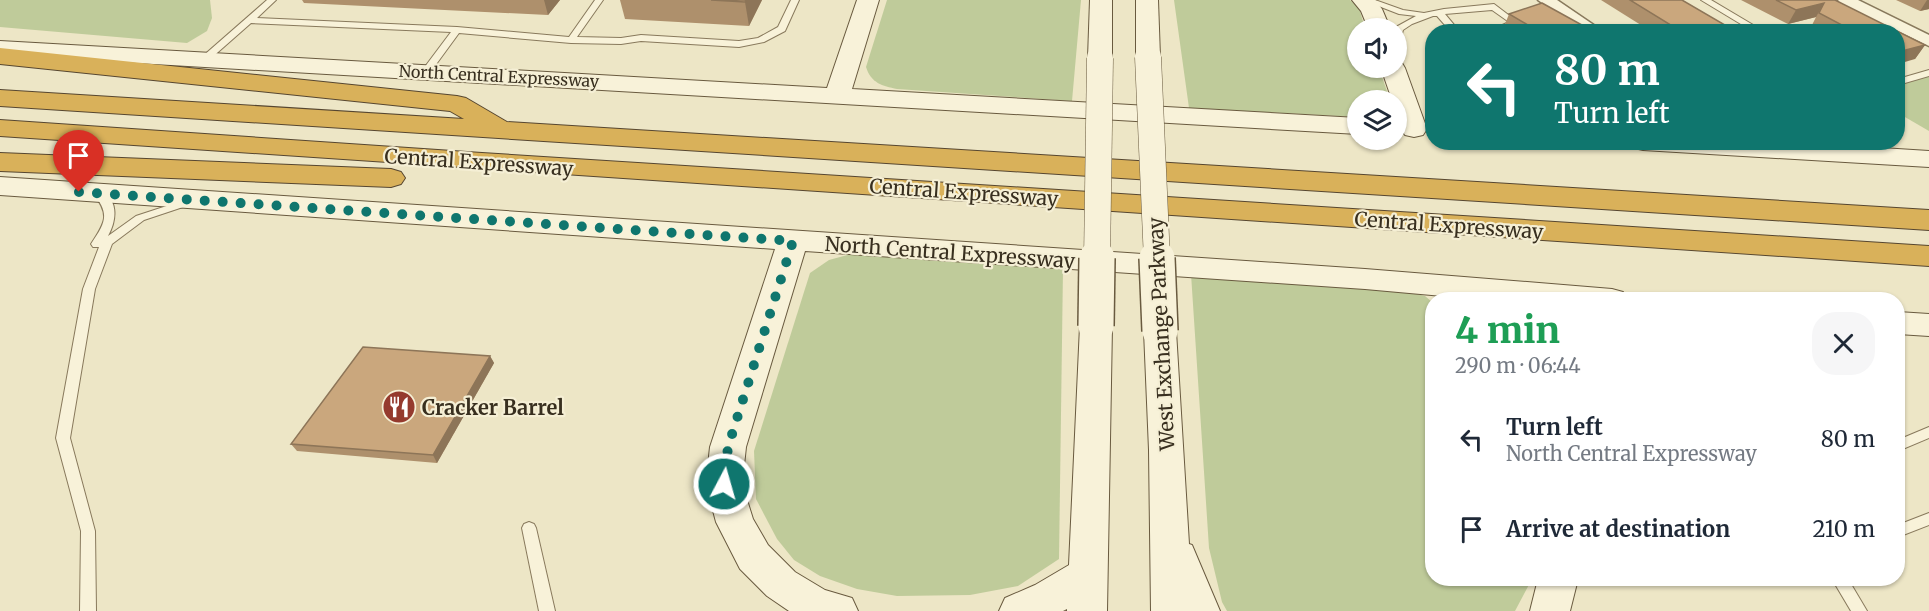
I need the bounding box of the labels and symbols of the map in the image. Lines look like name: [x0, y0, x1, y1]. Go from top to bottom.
street label: North Central Expressway: [398, 61, 600, 91]
pin: [53, 130, 104, 192]
street label: Central Expressway: [384, 143, 575, 181]
street label: Central Expressway: [869, 173, 1060, 211]
street label: Central Expressway: [1354, 206, 1545, 244]
street label: West Exchange Parkway: [1142, 216, 1180, 452]
street label: North Central Expressway: [824, 231, 1076, 273]
restaurant icon: Cracker Barrel: [381, 389, 417, 425]
place label: Cracker Barrel: [422, 395, 564, 420]
position arrow: [692, 452, 756, 516]

